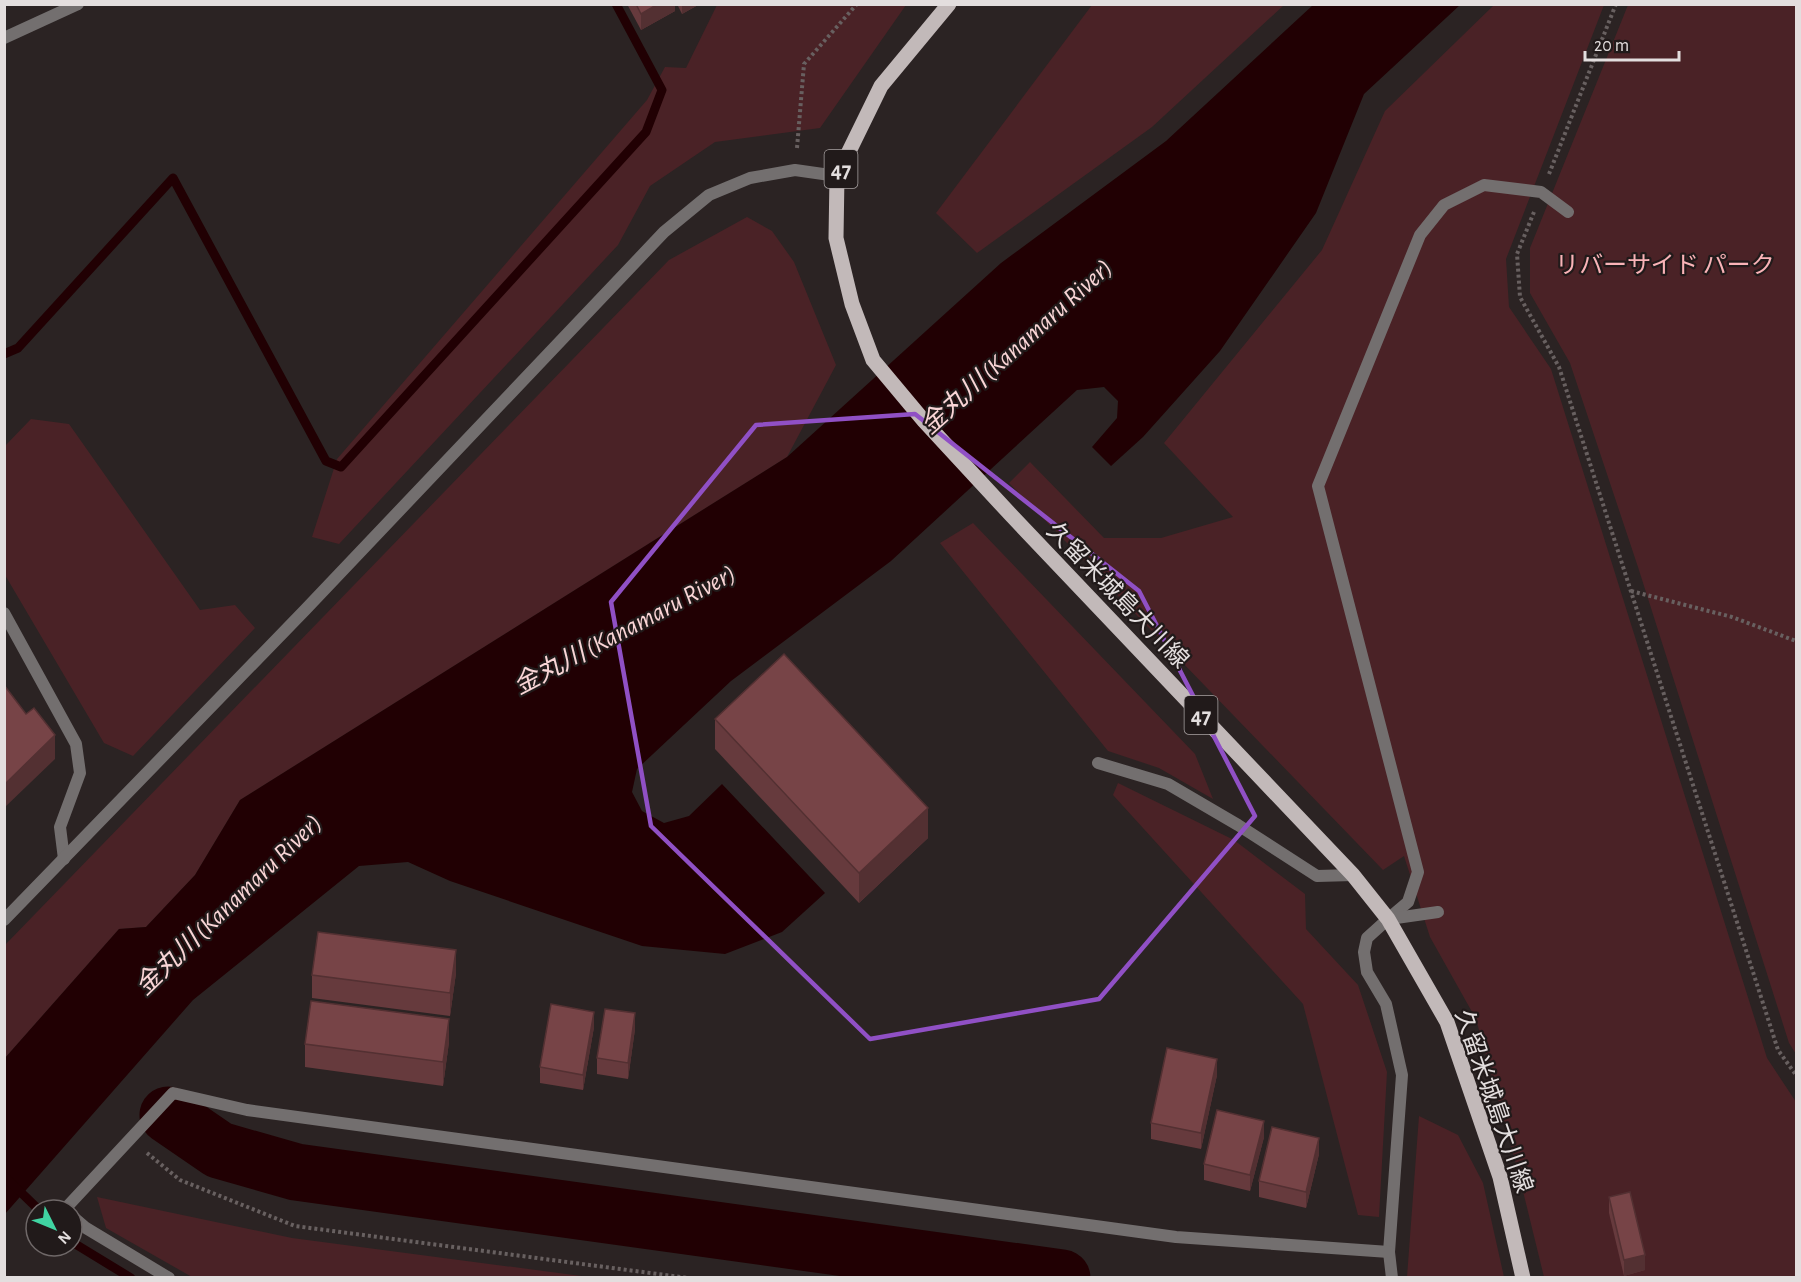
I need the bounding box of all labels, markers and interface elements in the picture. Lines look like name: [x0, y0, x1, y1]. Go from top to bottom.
scale bar: [1585, 24, 1680, 62]
text: 20 m: [1594, 37, 1629, 55]
road number: 47: [824, 150, 858, 188]
water label: 金丸川 (Kanamaru River): [915, 253, 1117, 439]
park label: リバーサイド パーク: [1555, 253, 1775, 278]
street label: 久留米城島大川線: [1042, 517, 1194, 673]
water label: 金丸川 (Kanamaru River): [509, 559, 740, 699]
road number: 47: [1184, 696, 1218, 734]
water label: 金丸川 (Kanamaru River): [130, 809, 327, 1000]
street label: 久留米城島大川線: [1450, 1006, 1538, 1196]
north arrow: [24, 1198, 84, 1258]
text: N: [55, 1228, 74, 1247]

